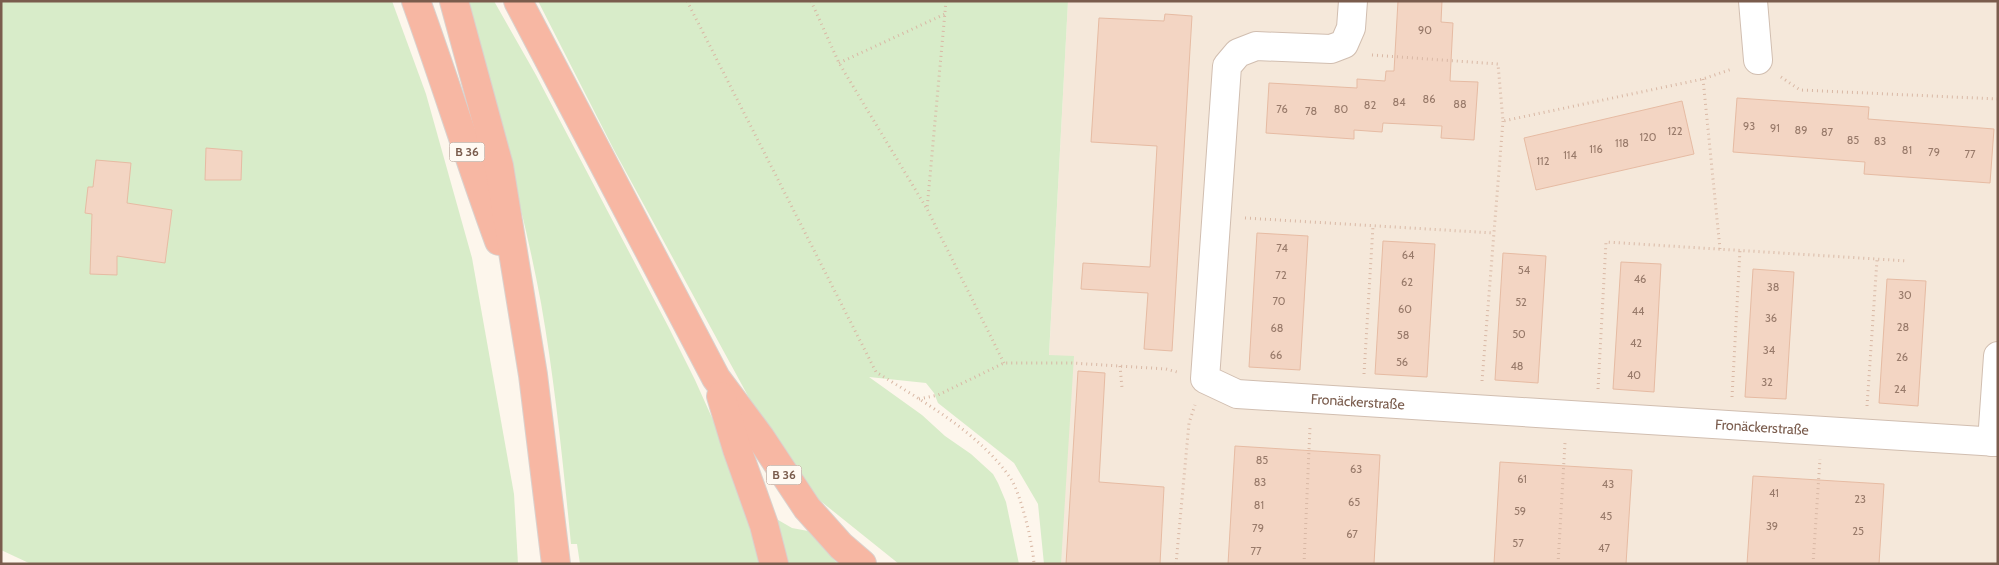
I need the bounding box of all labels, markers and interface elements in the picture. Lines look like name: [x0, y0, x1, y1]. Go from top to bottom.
house number: 90: [1418, 23, 1432, 37]
house number: 86: [1423, 92, 1435, 106]
house number: 84: [1392, 95, 1406, 109]
house number: 88: [1453, 97, 1467, 111]
house number: 82: [1364, 98, 1376, 112]
house number: 76: [1276, 102, 1288, 116]
house number: 80: [1334, 102, 1348, 116]
house number: 78: [1305, 104, 1317, 118]
house number: 93: [1743, 119, 1755, 133]
house number: 91: [1770, 121, 1780, 135]
house number: 89: [1795, 123, 1807, 137]
house number: 122: [1667, 124, 1683, 138]
house number: 87: [1821, 125, 1834, 139]
house number: 120: [1639, 130, 1657, 144]
house number: 85: [1847, 133, 1859, 147]
house number: 83: [1874, 134, 1886, 148]
house number: 118: [1615, 136, 1629, 150]
road number: B 36: [450, 142, 484, 162]
house number: 116: [1589, 142, 1603, 156]
house number: 81: [1902, 143, 1912, 157]
house number: 79: [1928, 145, 1940, 159]
house number: 77: [1964, 147, 1976, 161]
house number: 114: [1563, 148, 1577, 162]
house number: 112: [1537, 154, 1550, 168]
house number: 74: [1276, 241, 1288, 255]
house number: 64: [1402, 248, 1415, 262]
house number: 54: [1518, 263, 1531, 277]
house number: 72: [1275, 268, 1287, 282]
house number: 46: [1634, 272, 1646, 286]
house number: 62: [1401, 275, 1413, 289]
house number: 38: [1767, 280, 1779, 294]
house number: 30: [1898, 288, 1912, 302]
house number: 70: [1272, 294, 1286, 308]
house number: 52: [1515, 295, 1527, 309]
house number: 60: [1398, 302, 1412, 316]
house number: 44: [1632, 304, 1645, 318]
house number: 36: [1765, 311, 1777, 325]
house number: 28: [1897, 320, 1909, 334]
house number: 68: [1271, 321, 1283, 335]
house number: 50: [1512, 327, 1526, 341]
house number: 58: [1397, 328, 1409, 342]
house number: 42: [1630, 336, 1642, 350]
house number: 34: [1763, 343, 1776, 357]
house number: 66: [1270, 348, 1282, 362]
house number: 26: [1896, 350, 1908, 364]
house number: 56: [1396, 355, 1408, 369]
house number: 48: [1510, 359, 1524, 373]
house number: 40: [1627, 368, 1641, 382]
house number: 32: [1761, 375, 1773, 389]
house number: 24: [1894, 382, 1907, 396]
street label: Fronäckerstraße: [1310, 390, 1405, 414]
street label: Fronäckerstraße: [1715, 415, 1809, 439]
house number: 85: [1256, 453, 1268, 467]
house number: 63: [1350, 462, 1362, 476]
road number: B 36: [766, 466, 802, 484]
house number: 61: [1517, 472, 1527, 486]
house number: 83: [1254, 475, 1266, 489]
house number: 43: [1602, 477, 1614, 491]
house number: 41: [1769, 486, 1779, 500]
house number: 23: [1854, 492, 1866, 506]
house number: 65: [1348, 495, 1360, 509]
house number: 81: [1254, 498, 1264, 512]
house number: 59: [1514, 504, 1526, 518]
house number: 45: [1600, 509, 1612, 523]
house number: 39: [1766, 519, 1778, 533]
house number: 79: [1252, 521, 1264, 535]
house number: 25: [1852, 524, 1864, 538]
house number: 67: [1346, 527, 1358, 541]
house number: 57: [1512, 536, 1524, 550]
house number: 47: [1598, 541, 1610, 555]
house number: 77: [1250, 544, 1262, 558]

